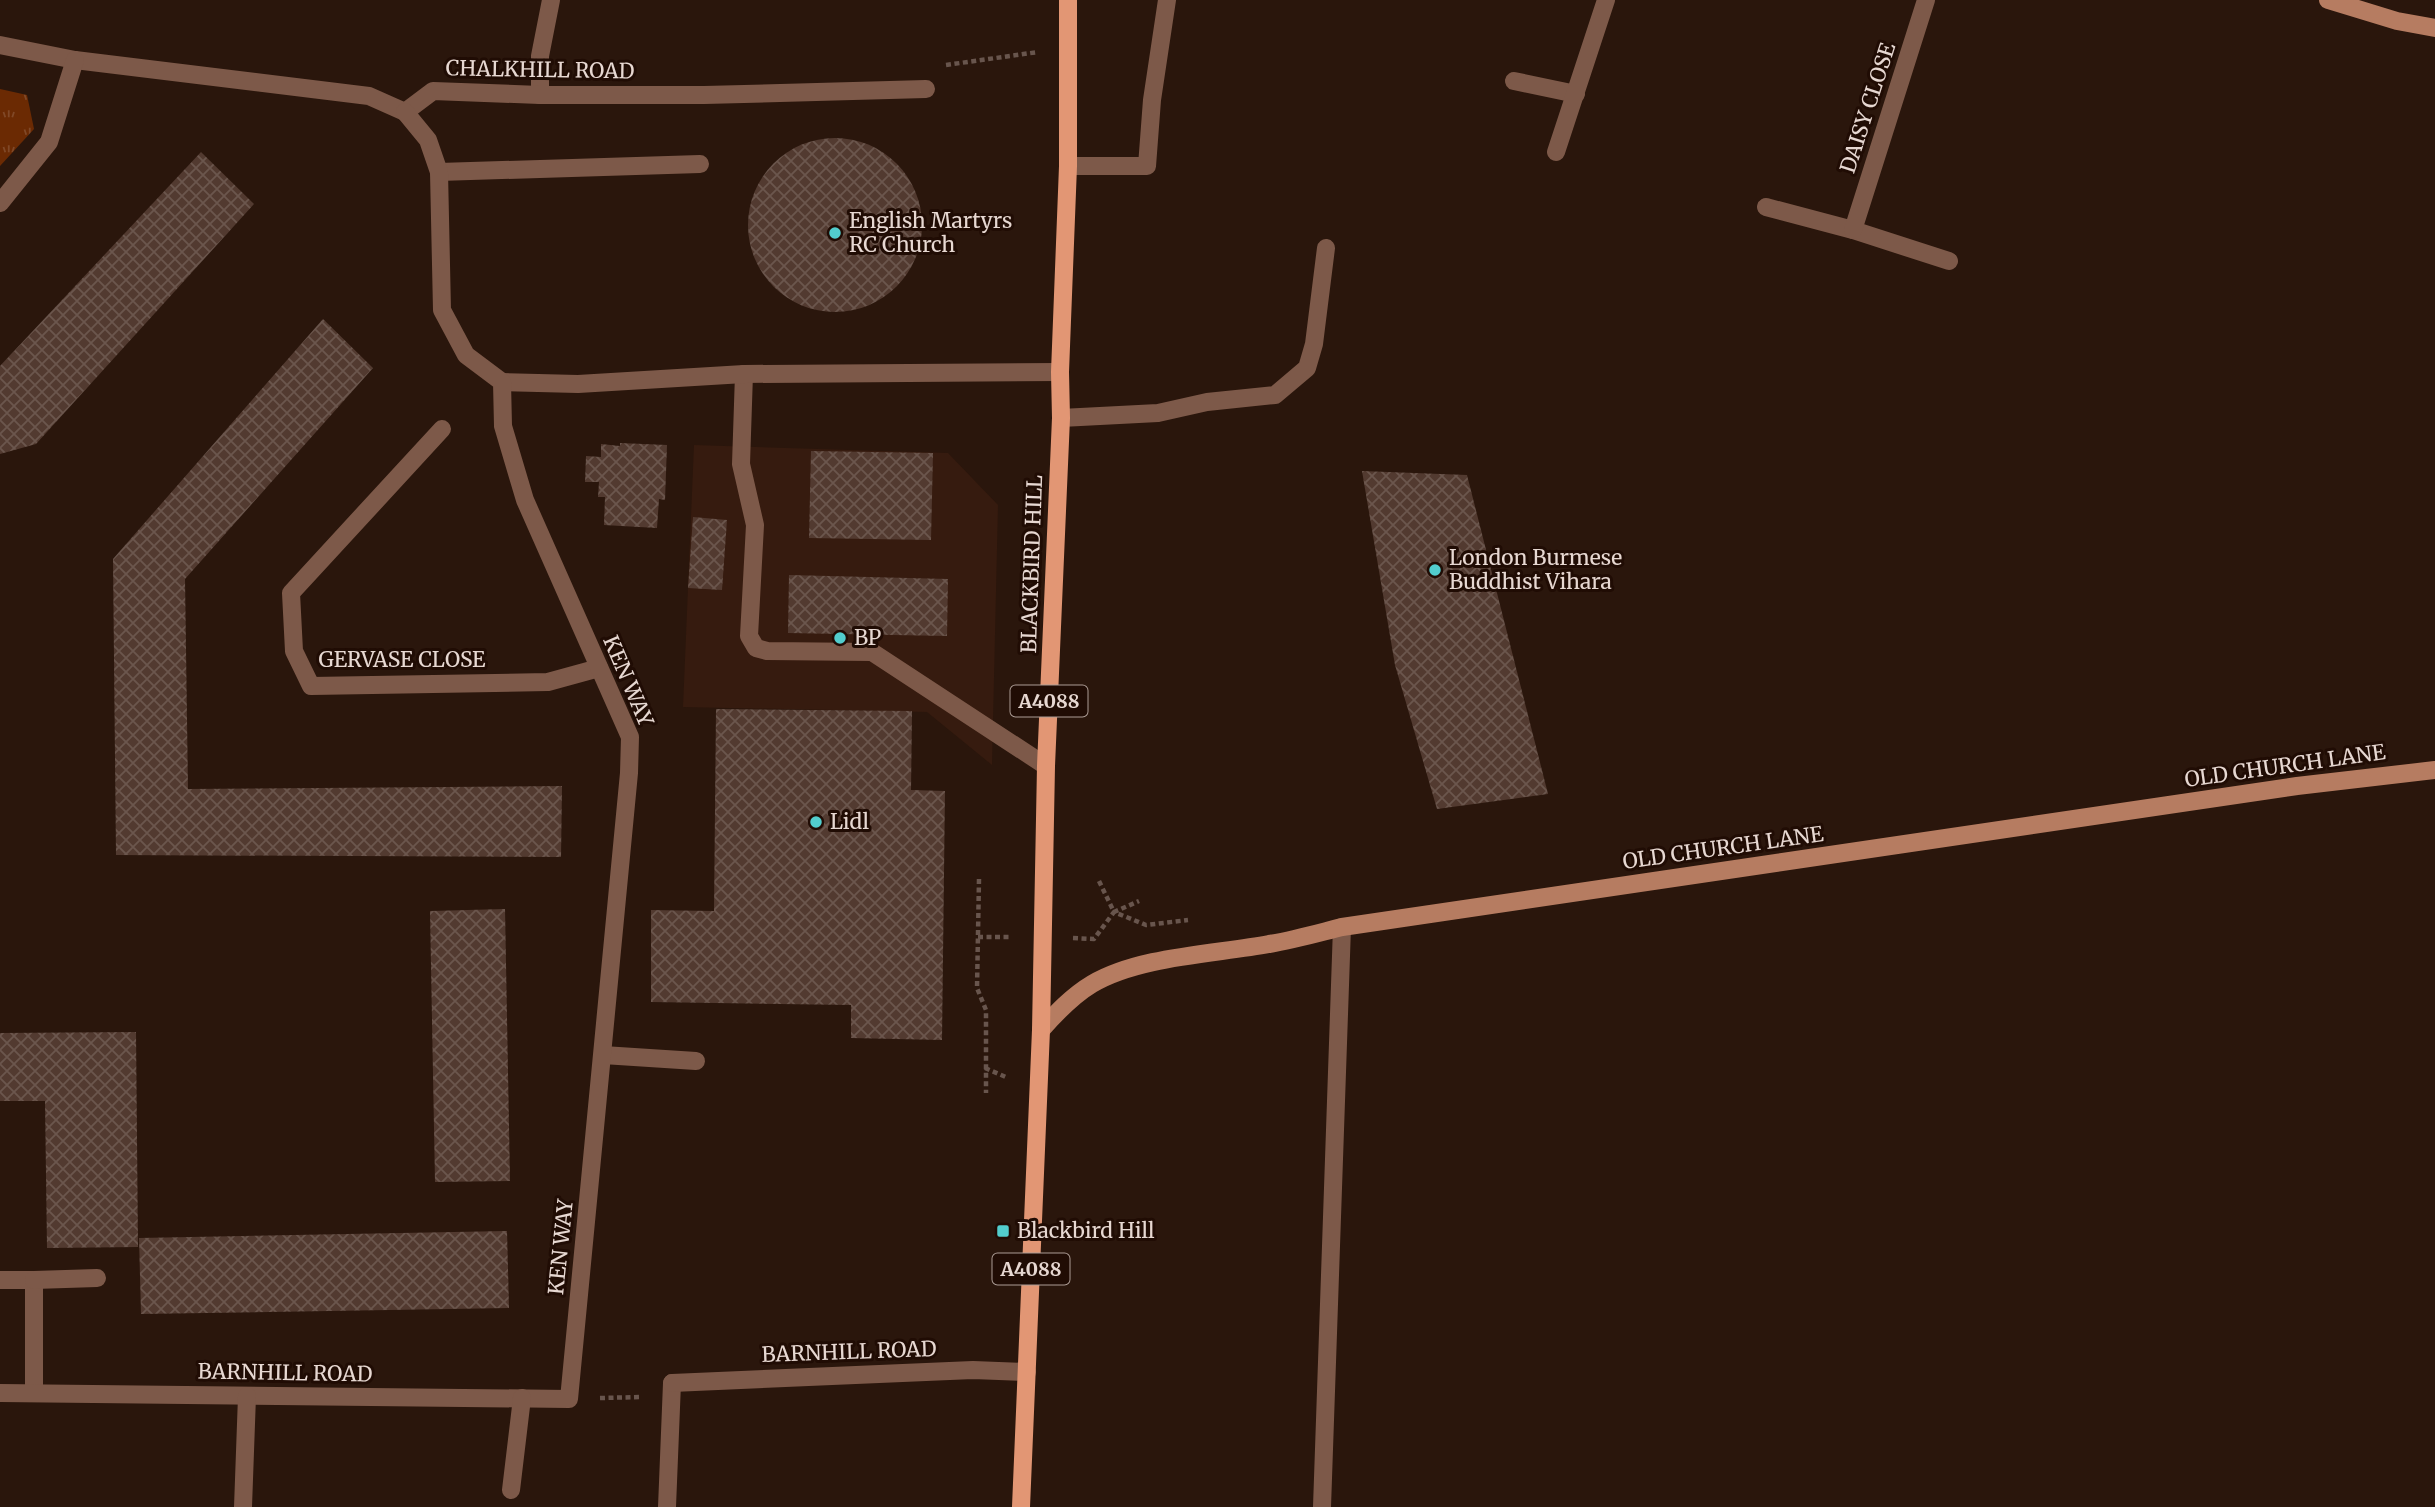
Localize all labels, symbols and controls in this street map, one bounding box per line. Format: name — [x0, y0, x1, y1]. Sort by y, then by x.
street label: DAISY CLOSE — [1834, 39, 1901, 176]
street label: CHALKHILL ROAD — [445, 54, 635, 85]
place label: English Martyrs RC Church — [849, 207, 1012, 258]
marker: English Martyrs RC Church — [827, 225, 843, 241]
street label: BLACKBIRD HILL — [1015, 474, 1048, 654]
place label: London Burmese Buddhist Vihara — [1449, 544, 1622, 595]
marker: London Burmese Buddhist Vihara — [1427, 562, 1443, 578]
place label: BP — [854, 624, 881, 651]
marker: BP — [832, 630, 848, 646]
street label: KEN WAY — [597, 631, 660, 731]
street label: GERVASE CLOSE — [319, 646, 486, 673]
road number: A4088 — [1010, 686, 1088, 716]
street label: OLD CHURCH LANE — [2183, 738, 2388, 793]
place label: Lidl — [830, 808, 869, 835]
marker: Lidl — [808, 814, 824, 830]
street label: OLD CHURCH LANE — [1621, 820, 1826, 875]
street label: KEN WAY — [542, 1197, 579, 1296]
place label: Blackbird Hill — [1017, 1217, 1155, 1244]
marker: Blackbird Hill — [995, 1223, 1011, 1239]
road number: A4088 — [992, 1254, 1070, 1284]
street label: BARNHILL ROAD — [761, 1335, 937, 1368]
street label: BARNHILL ROAD — [197, 1357, 373, 1388]

